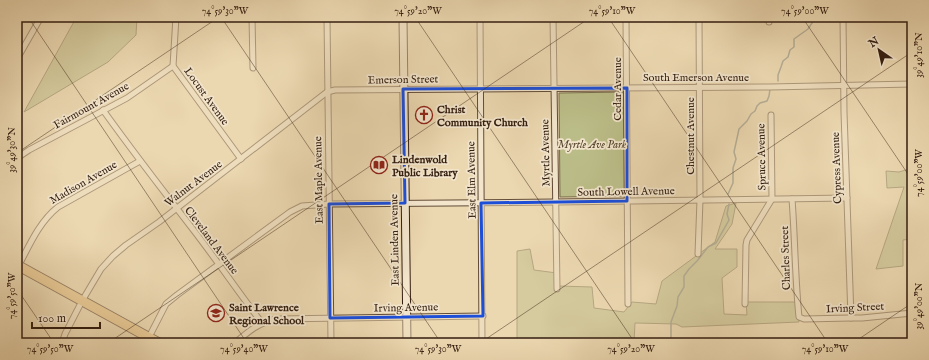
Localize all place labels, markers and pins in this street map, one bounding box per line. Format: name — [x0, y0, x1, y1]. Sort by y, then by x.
place label: Christ Community Church — [437, 103, 528, 130]
church icon: Christ Community Church — [414, 105, 434, 125]
place label: Lindenwold Public Library — [391, 153, 458, 180]
library icon: Lindenwold Public Library — [369, 155, 389, 175]
place label: Saint Lawrence Regional School — [229, 301, 305, 328]
school or university icon: Saint Lawrence Regional School — [206, 303, 226, 323]

